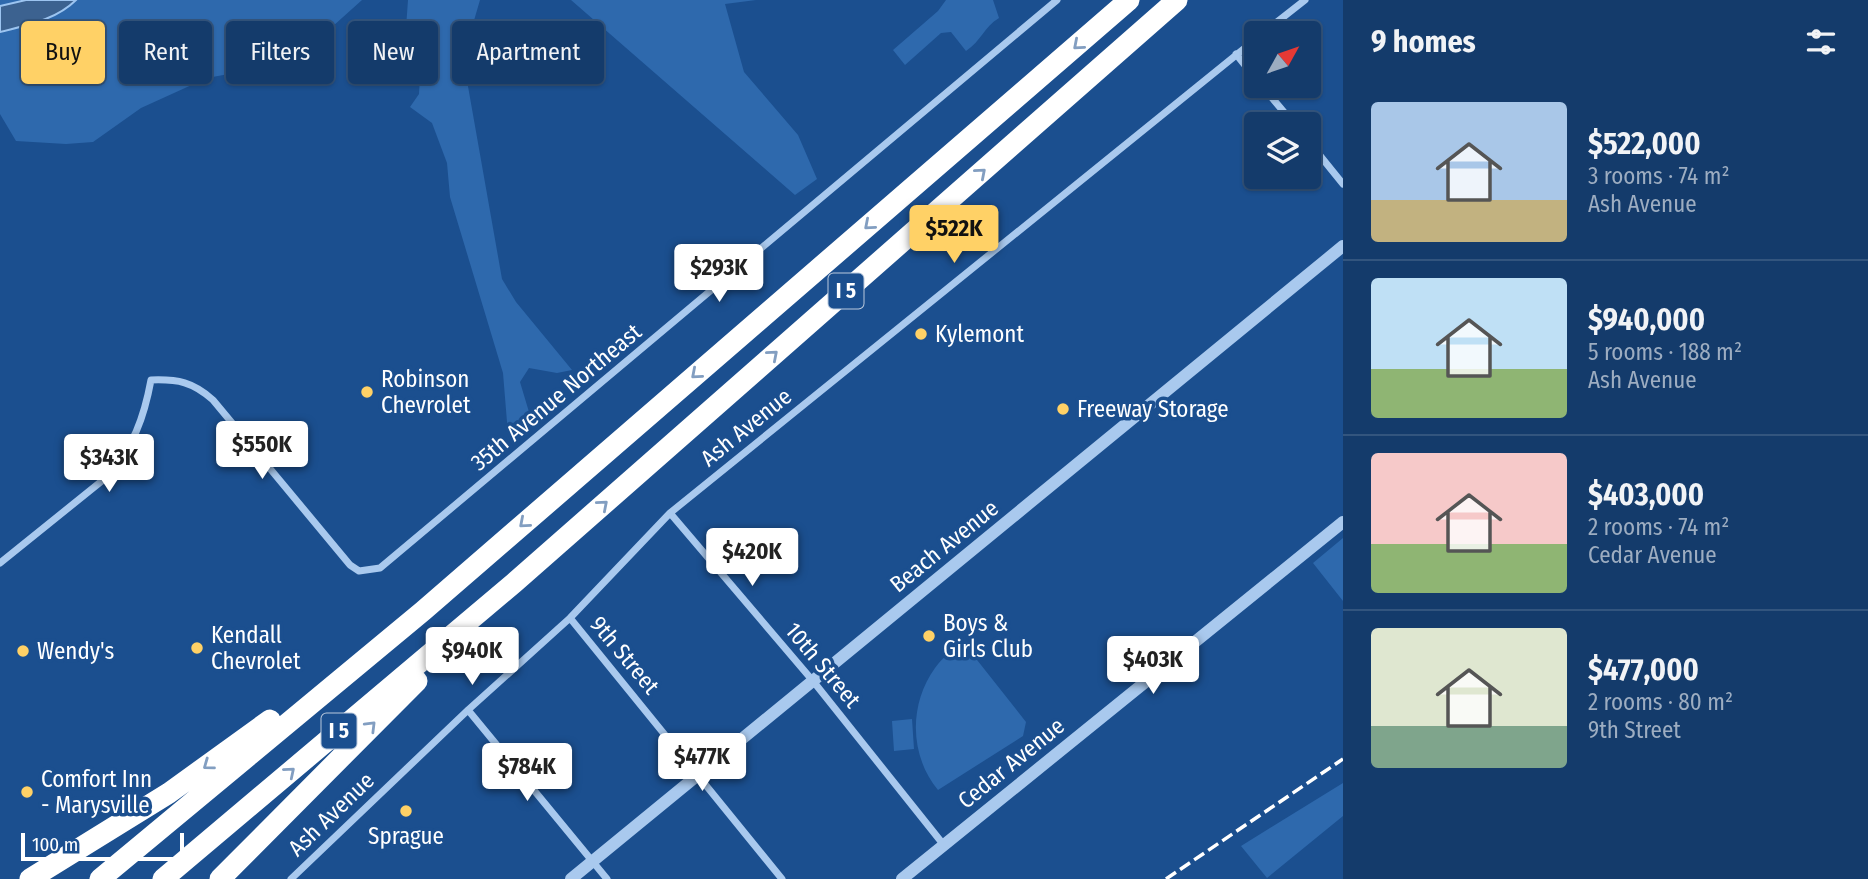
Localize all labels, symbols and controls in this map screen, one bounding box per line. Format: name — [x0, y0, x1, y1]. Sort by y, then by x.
chip: Buy — [21, 21, 105, 84]
chip: Rent — [119, 21, 212, 84]
chip: Filters — [226, 21, 334, 84]
chip: New — [348, 21, 438, 84]
chip: Apartment — [452, 21, 604, 84]
north arrow — [1244, 21, 1321, 98]
map controls — [1244, 21, 1321, 189]
icon: filters — [1802, 23, 1840, 61]
text: 9 homes — [1371, 24, 1476, 60]
one-way arrow — [1073, 37, 1086, 49]
button: layers — [1244, 112, 1321, 189]
text: $522,000 — [1588, 126, 1701, 162]
icon: home — [1427, 130, 1511, 214]
text: 3 rooms · 74 m² — [1588, 162, 1730, 190]
one-way arrow — [973, 168, 986, 181]
text: Ash Avenue — [1588, 190, 1697, 218]
pin: $522K — [905, 205, 1003, 265]
text: $522K — [925, 214, 983, 242]
one-way arrow — [864, 217, 877, 229]
pin: $293K — [670, 244, 768, 304]
text: $293K — [690, 253, 748, 281]
road number: I 5 — [828, 274, 864, 308]
text: $940,000 — [1588, 302, 1705, 338]
icon: home — [1427, 306, 1511, 390]
street label: 35th Avenue Northeast — [465, 317, 647, 476]
place label: Kylemont — [935, 320, 1024, 348]
marker: Kylemont — [913, 326, 929, 342]
text: 5 rooms · 188 m² — [1588, 338, 1742, 366]
one-way arrow — [765, 351, 778, 363]
place label: Robinson Chevrolet — [381, 365, 471, 419]
one-way arrow — [692, 366, 705, 378]
text: Ash Avenue — [1588, 366, 1697, 394]
street label: Ash Avenue — [695, 382, 797, 472]
marker: Robinson Chevrolet — [359, 384, 375, 400]
place label: Freeway Storage — [1077, 395, 1229, 423]
marker: Freeway Storage — [1055, 401, 1071, 417]
pin: $550K — [213, 421, 311, 481]
text: $550K — [232, 430, 292, 458]
pin: $343K — [60, 434, 158, 494]
text: $343K — [80, 443, 138, 471]
text: $403,000 — [1588, 477, 1704, 513]
icon: home — [1427, 481, 1511, 565]
street label: Beach Avenue — [884, 494, 1004, 598]
one-way arrow — [594, 501, 607, 513]
text: 2 rooms · 74 m² — [1588, 513, 1729, 541]
one-way arrow — [519, 515, 532, 527]
pin: $420K — [703, 528, 801, 588]
text: $420K — [722, 537, 782, 565]
text: Cedar Avenue — [1588, 541, 1717, 569]
place label: Boys & Girls Club — [943, 609, 1033, 663]
street label: 9th Street — [584, 610, 666, 700]
street label: 10th Street — [779, 617, 867, 714]
place label: Kendall Chevrolet — [211, 621, 301, 675]
pin: $940K — [423, 628, 521, 687]
marker: Boys & Girls Club — [921, 628, 937, 644]
text: $940K — [442, 636, 502, 664]
pin: $403K — [1104, 636, 1202, 696]
place label: Wendy's — [37, 637, 114, 665]
marker: Kendall Chevrolet — [189, 640, 205, 656]
marker: Wendy's — [15, 643, 31, 659]
text: $403K — [1123, 645, 1183, 673]
text: $477,000 — [1588, 652, 1699, 688]
icon: home — [1427, 656, 1511, 740]
text: 2 rooms · 80 m² — [1588, 688, 1733, 716]
street label: Cedar Avenue — [952, 712, 1070, 814]
road number: I 5 — [322, 714, 356, 748]
text: 9th Street — [1588, 716, 1681, 744]
one-way arrow — [363, 722, 376, 735]
pin: $477K — [653, 734, 751, 793]
text: $477K — [674, 742, 730, 770]
pin: $784K — [478, 744, 576, 803]
text: $784K — [498, 752, 556, 780]
one-way arrow — [203, 757, 216, 769]
place label: Comfort Inn - Marysville — [41, 765, 152, 819]
street label: Ash Avenue — [282, 766, 380, 862]
one-way arrow — [281, 768, 294, 780]
marker: Comfort Inn - Marysville — [19, 784, 35, 800]
marker: Sprague — [398, 803, 414, 819]
place label: Sprague — [368, 822, 444, 850]
scale bar — [21, 830, 184, 862]
text: 100 m — [32, 833, 78, 856]

